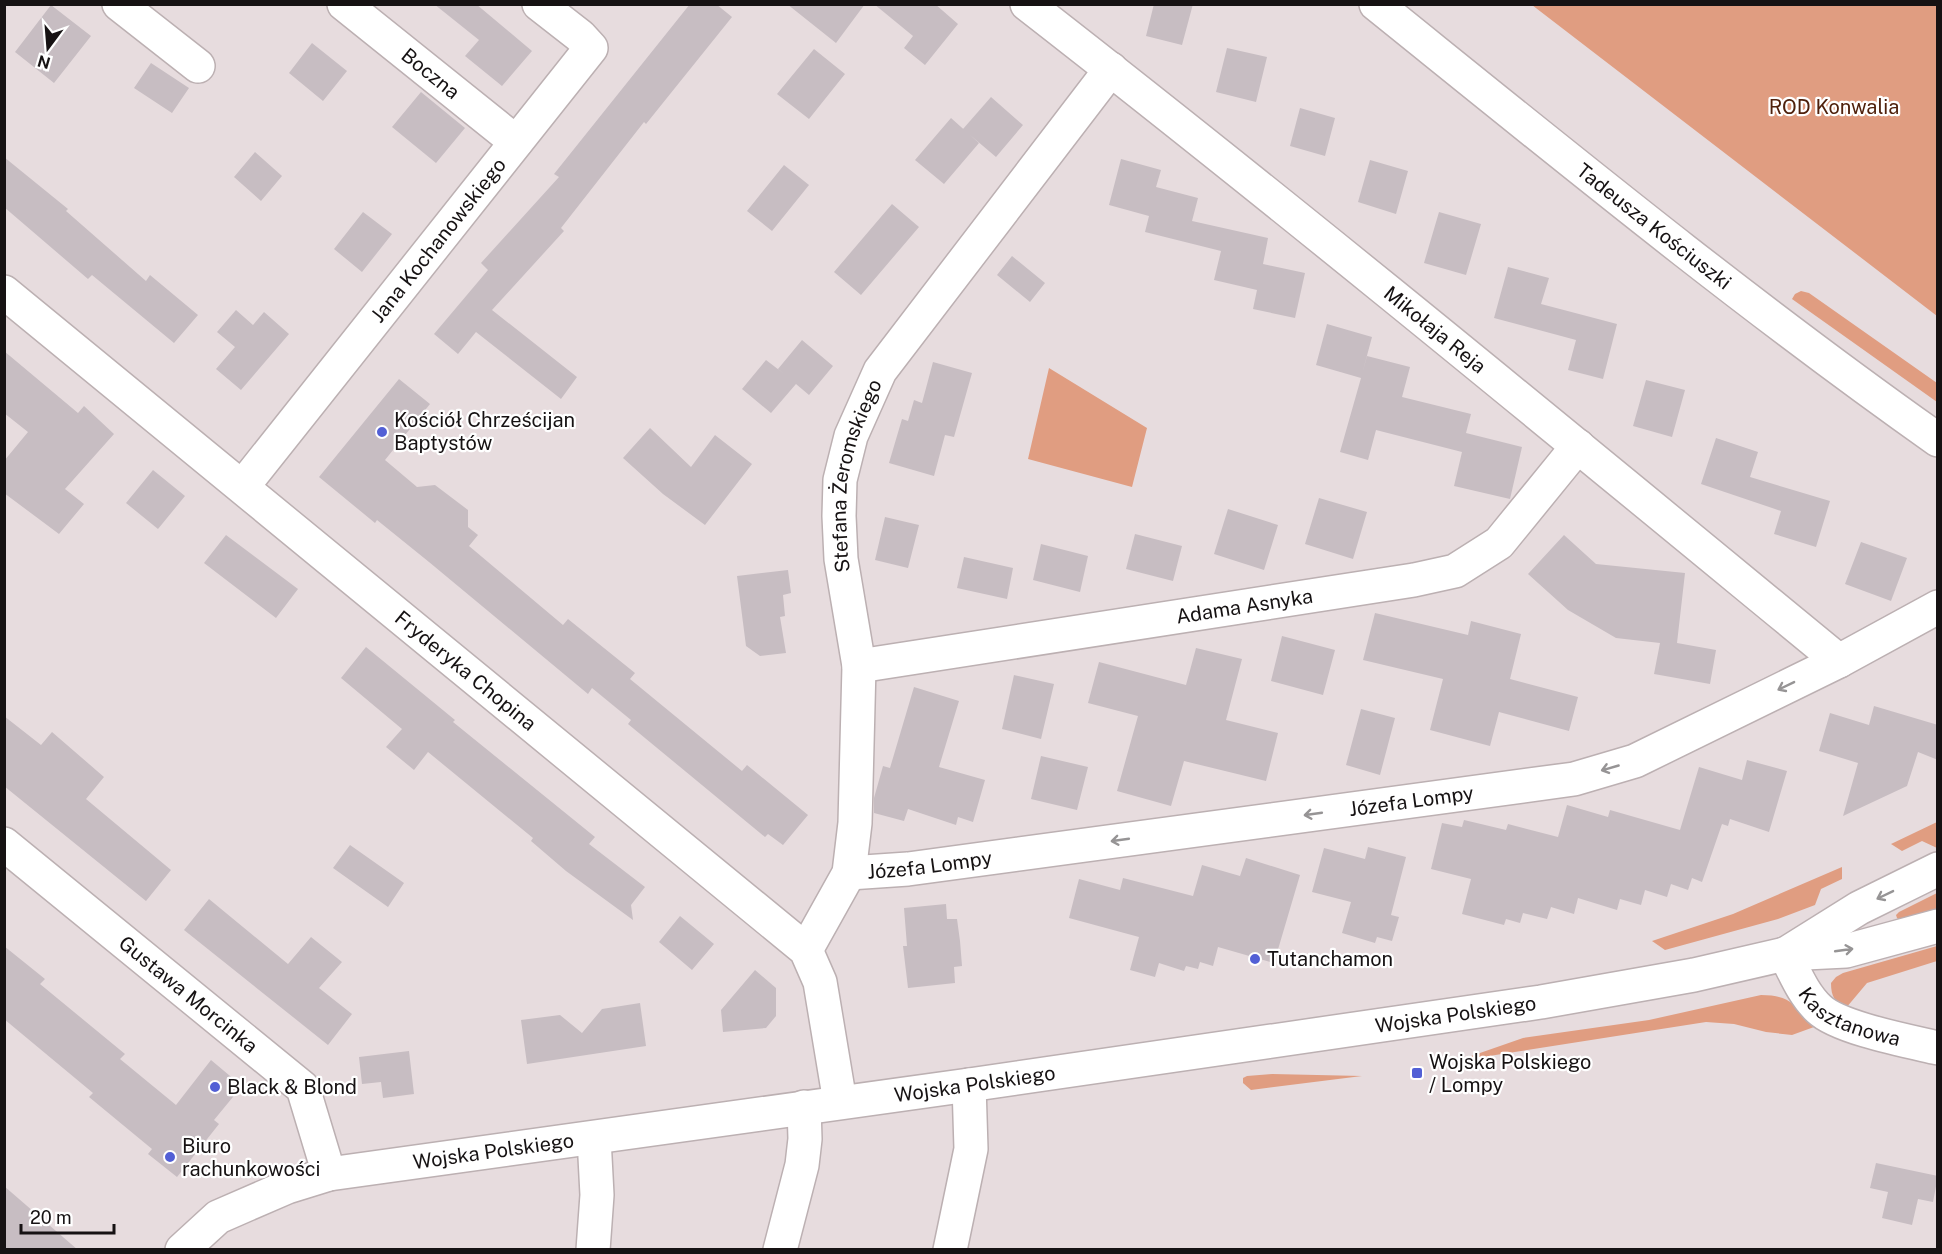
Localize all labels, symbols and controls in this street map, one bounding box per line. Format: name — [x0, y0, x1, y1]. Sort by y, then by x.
north arrow — [18, 18, 78, 78]
street label: Boczna — [397, 43, 464, 104]
text: N — [35, 51, 53, 73]
park label: ROD Konwalia — [1769, 95, 1899, 119]
street label: Jana Kochanowskiego — [366, 153, 511, 327]
street label: Tadeusza Kościuszki — [1572, 158, 1736, 295]
street label: Mikołaja Reja — [1379, 281, 1491, 378]
street label: Stefana Żeromskiego — [827, 375, 887, 574]
place label: Kościół Chrześcijan Baptystów — [394, 408, 575, 455]
marker: Kościół Chrześcijan Baptystów — [375, 425, 389, 439]
street label: Adama Asnyka — [1174, 584, 1314, 629]
street label: Fryderyka Chopina — [390, 606, 541, 736]
one-way arrow — [1777, 681, 1795, 693]
one-way arrow — [1600, 763, 1619, 774]
street label: Józefa Lompy — [1347, 781, 1475, 821]
one-way arrow — [1304, 809, 1324, 820]
one-way arrow — [1111, 835, 1131, 846]
street label: Józefa Lompy — [866, 846, 994, 884]
one-way arrow — [1876, 889, 1894, 901]
street label: Gustawa Morcinka — [114, 931, 263, 1058]
one-way arrow — [1833, 944, 1853, 955]
place label: Tutanchamon — [1267, 947, 1393, 971]
marker: Tutanchamon — [1248, 952, 1262, 966]
street label: Kasztanowa — [1793, 983, 1903, 1051]
street label: Wojska Polskiego — [1374, 991, 1538, 1038]
place label: Wojska Polskiego / Lompy — [1429, 1050, 1591, 1097]
street label: Wojska Polskiego — [893, 1061, 1057, 1107]
marker: Wojska Polskiego / Lompy — [1410, 1066, 1424, 1080]
place label: Black & Blond — [227, 1075, 357, 1099]
marker: Black & Blond — [208, 1080, 222, 1094]
street label: Wojska Polskiego — [411, 1128, 575, 1174]
place label: Biuro rachunkowości — [182, 1134, 320, 1181]
marker: Biuro rachunkowości — [163, 1150, 177, 1164]
scale bar — [21, 1197, 114, 1235]
text: 20 m — [30, 1207, 72, 1228]

